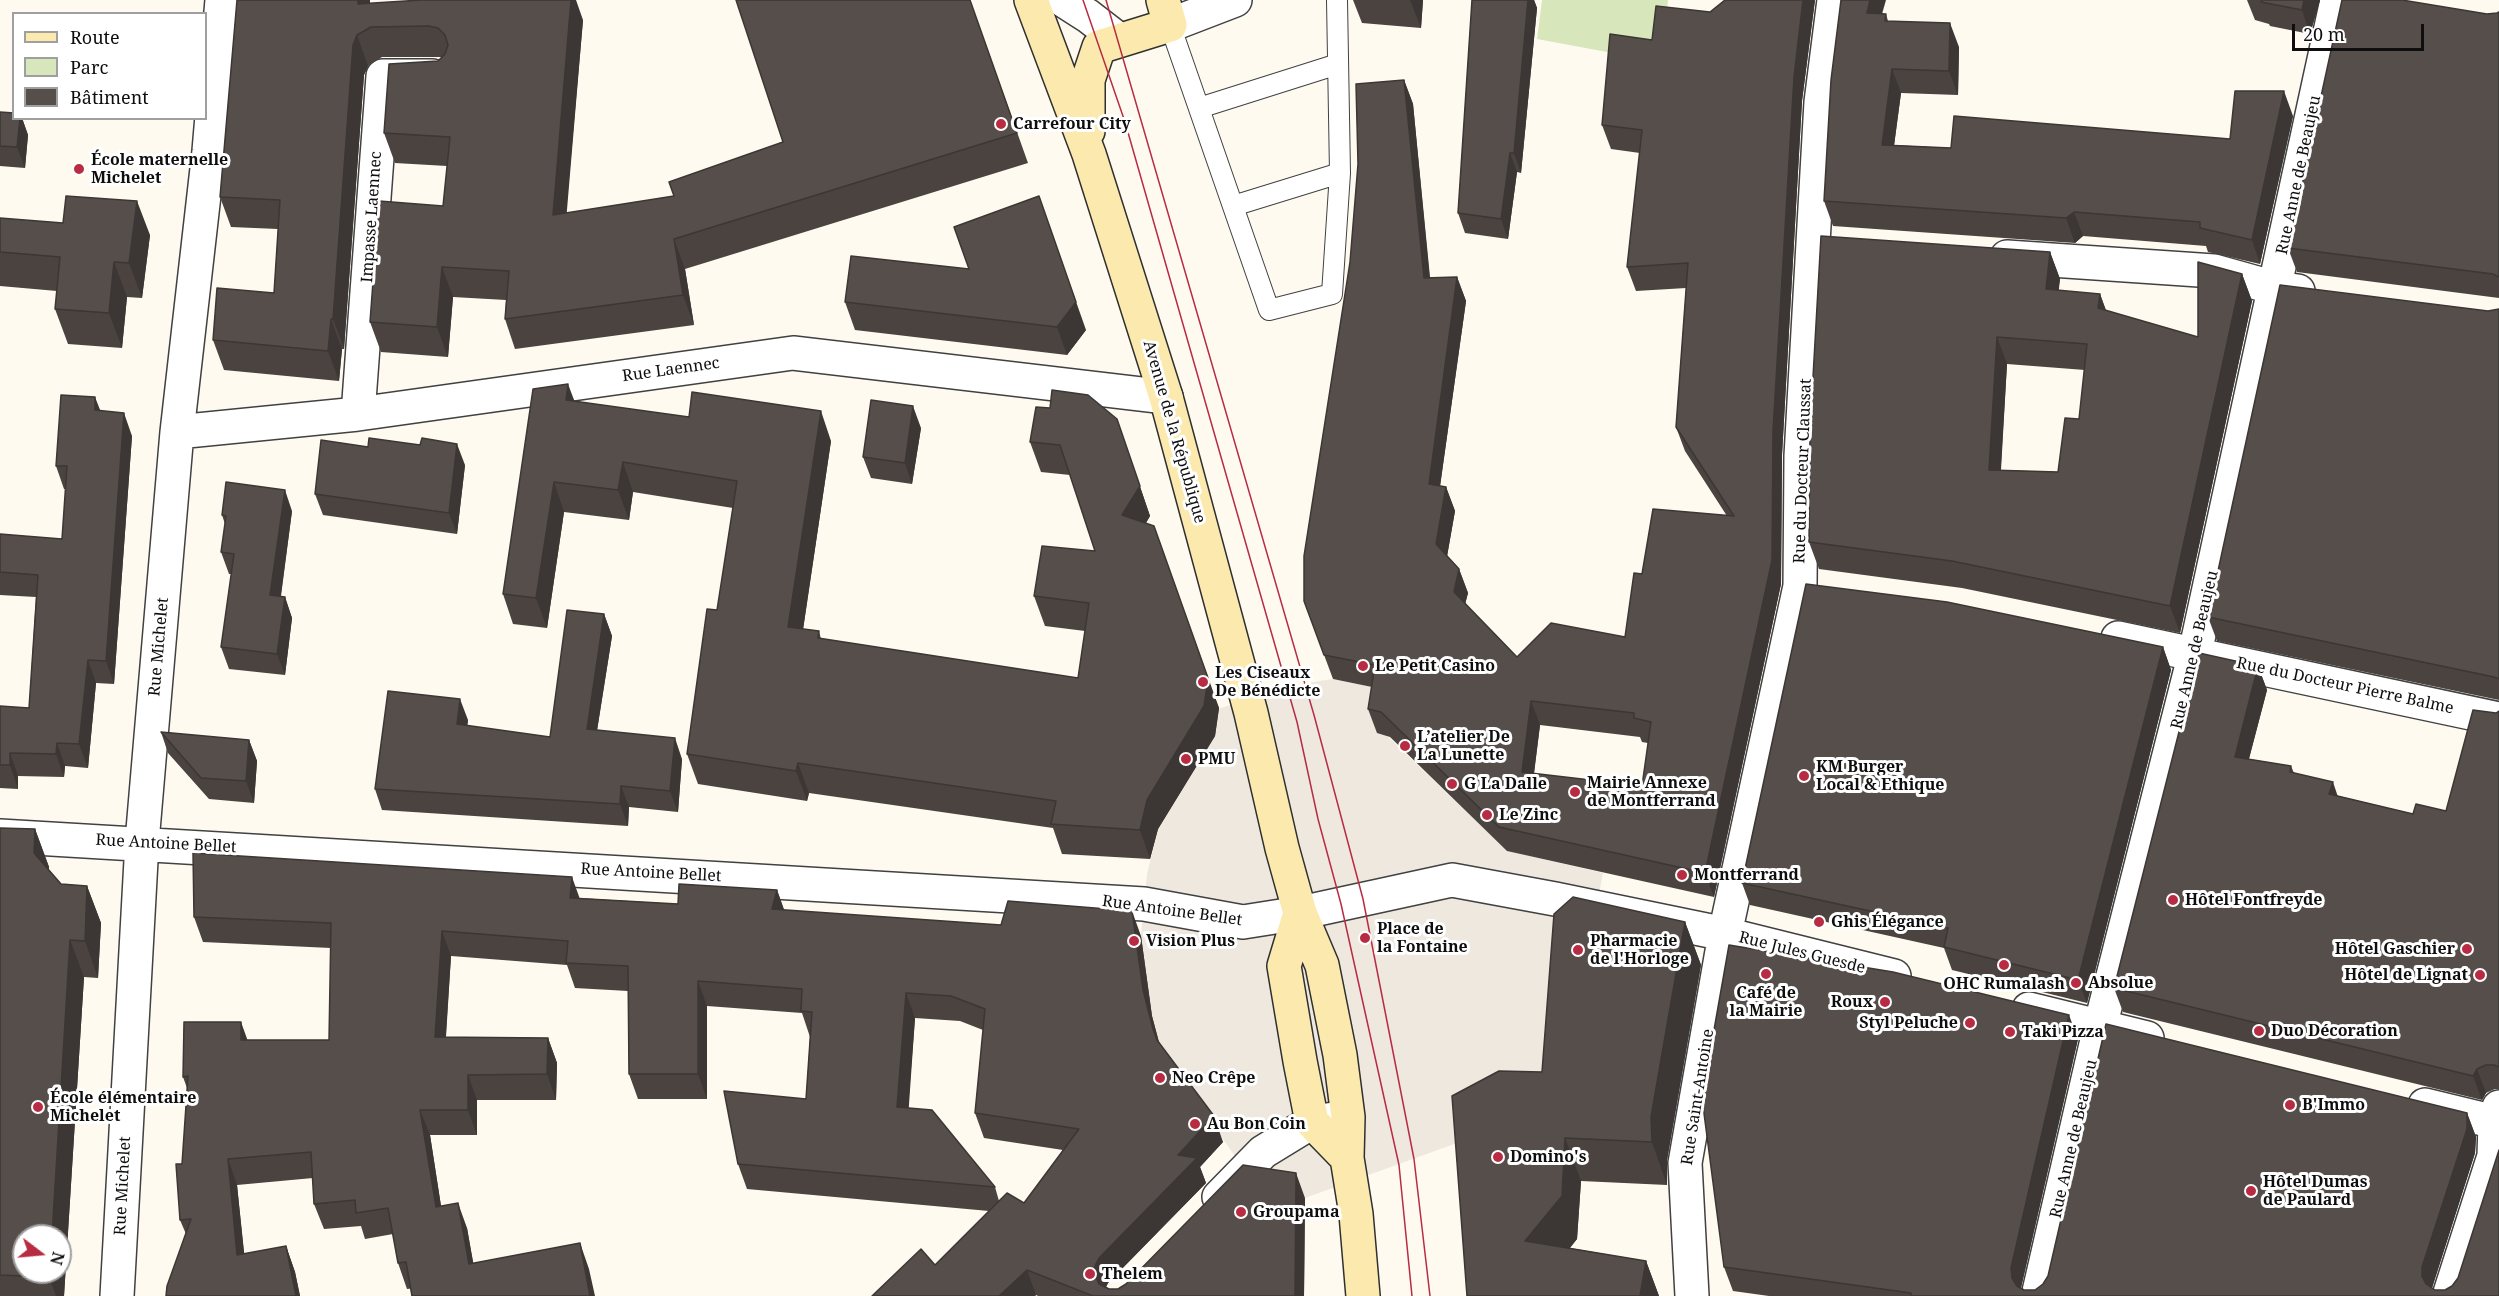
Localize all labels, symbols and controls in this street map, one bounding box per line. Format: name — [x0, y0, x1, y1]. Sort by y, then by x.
legend — [12, 12, 207, 120]
scale bar — [2295, 12, 2427, 50]
text: 20 m — [2303, 22, 2345, 46]
text: Route — [70, 25, 120, 49]
text: Parc — [70, 55, 108, 79]
text: Bâtiment — [70, 85, 149, 109]
street label: Rue Anne de Beaujeu — [2273, 94, 2325, 256]
place label: Carrefour City — [1013, 114, 1131, 134]
marker: Carrefour City — [994, 117, 1008, 131]
place label: École maternelle Michelet — [91, 150, 228, 188]
street label: Impasse Laennec — [358, 151, 386, 283]
marker: École maternelle Michelet — [72, 162, 86, 176]
street label: Avenue de la République — [1139, 338, 1209, 526]
street label: Rue Laennec — [621, 354, 721, 386]
street label: Rue du Docteur Claussat — [1790, 378, 1816, 564]
street label: Rue Anne de Beaujeu — [2167, 569, 2223, 731]
street label: Rue Michelet — [145, 597, 173, 697]
street label: Rue du Docteur Pierre Balme — [2235, 654, 2455, 718]
place label: Le Petit Casino — [1375, 656, 1495, 676]
marker: Le Petit Casino — [1356, 659, 1370, 673]
place label: Les Ciseaux De Bénédicte — [1215, 663, 1320, 701]
marker: Les Ciseaux De Bénédicte — [1196, 675, 1210, 689]
place label: L’atelier De La Lunette — [1417, 727, 1510, 765]
marker: L’atelier De La Lunette — [1398, 739, 1412, 753]
place label: PMU — [1198, 749, 1235, 769]
marker: PMU — [1179, 752, 1193, 766]
place label: KM Burger Local & Ethique — [1816, 757, 1945, 795]
marker: KM Burger Local & Ethique — [1797, 769, 1811, 783]
place label: Mairie Annexe de Montferrand — [1587, 773, 1716, 811]
place label: G La Dalle — [1464, 774, 1547, 794]
marker: G La Dalle — [1445, 777, 1459, 791]
marker: Mairie Annexe de Montferrand — [1568, 785, 1582, 799]
place label: Le Zinc — [1499, 805, 1558, 825]
marker: Le Zinc — [1480, 808, 1494, 822]
street label: Rue Antoine Bellet — [95, 831, 237, 857]
street label: Rue Antoine Bellet — [580, 860, 722, 886]
place label: Montferrand — [1694, 865, 1799, 885]
marker: Montferrand — [1675, 868, 1689, 882]
place label: Hôtel Fontfreyde — [2185, 890, 2322, 910]
street label: Rue Antoine Bellet — [1101, 892, 1243, 930]
marker: Hôtel Fontfreyde — [2166, 893, 2180, 907]
place label: Ghis Élégance — [1831, 912, 1944, 932]
marker: Ghis Élégance — [1812, 915, 1826, 929]
place label: Place de la Fontaine — [1377, 919, 1468, 957]
street label: Rue Jules Guesde — [1737, 928, 1867, 978]
place label: Vision Plus — [1146, 931, 1235, 951]
marker: Place de la Fontaine — [1358, 931, 1372, 945]
place label: Pharmacie de l'Horloge — [1590, 931, 1689, 969]
marker: Vision Plus — [1127, 934, 1141, 948]
place label: Hôtel Gaschier — [2335, 939, 2455, 959]
marker: Hôtel Gaschier — [2460, 942, 2474, 956]
marker: Pharmacie de l'Horloge — [1571, 943, 1585, 957]
marker: OHC Rumalash — [1997, 958, 2011, 972]
place label: Hôtel de Lignat — [2344, 965, 2468, 985]
marker: Café de la Mairie — [1759, 967, 1773, 981]
marker: Hôtel de Lignat — [2473, 968, 2487, 982]
place label: Absolue — [2088, 973, 2153, 993]
place label: OHC Rumalash — [1943, 974, 2065, 994]
marker: Absolue — [2069, 976, 2083, 990]
place label: Café de la Mairie — [1729, 983, 1803, 1021]
place label: Roux — [1831, 992, 1873, 1012]
marker: Roux — [1878, 995, 1892, 1009]
place label: Styl Peluche — [1859, 1013, 1958, 1033]
marker: Styl Peluche — [1963, 1016, 1977, 1030]
place label: Duo Décoration — [2271, 1021, 2398, 1041]
place label: Taki Pizza — [2022, 1022, 2104, 1042]
marker: Duo Décoration — [2252, 1024, 2266, 1038]
marker: Taki Pizza — [2003, 1025, 2017, 1039]
street label: Rue Saint-Antoine — [1678, 1028, 1718, 1166]
street label: Rue Anne de Beaujeu — [2046, 1058, 2102, 1220]
place label: Neo Crêpe — [1172, 1068, 1255, 1088]
marker: Neo Crêpe — [1153, 1071, 1167, 1085]
place label: École élémentaire Michelet — [50, 1088, 196, 1126]
place label: B'Immo — [2302, 1095, 2365, 1115]
marker: B'Immo — [2283, 1098, 2297, 1112]
marker: École élémentaire Michelet — [31, 1100, 45, 1114]
place label: Au Bon Coin — [1207, 1114, 1306, 1134]
marker: Au Bon Coin — [1188, 1117, 1202, 1131]
street label: Rue Michelet — [111, 1136, 135, 1236]
place label: Domino's — [1510, 1147, 1586, 1167]
marker: Domino's — [1491, 1150, 1505, 1164]
place label: Hôtel Dumas de Paulard — [2263, 1172, 2367, 1210]
marker: Hôtel Dumas de Paulard — [2244, 1184, 2258, 1198]
place label: Groupama — [1253, 1202, 1339, 1222]
marker: Groupama — [1234, 1205, 1248, 1219]
north arrow — [12, 1224, 72, 1284]
text: N — [45, 1249, 70, 1267]
place label: Thelem — [1102, 1264, 1163, 1284]
marker: Thelem — [1083, 1267, 1097, 1281]

